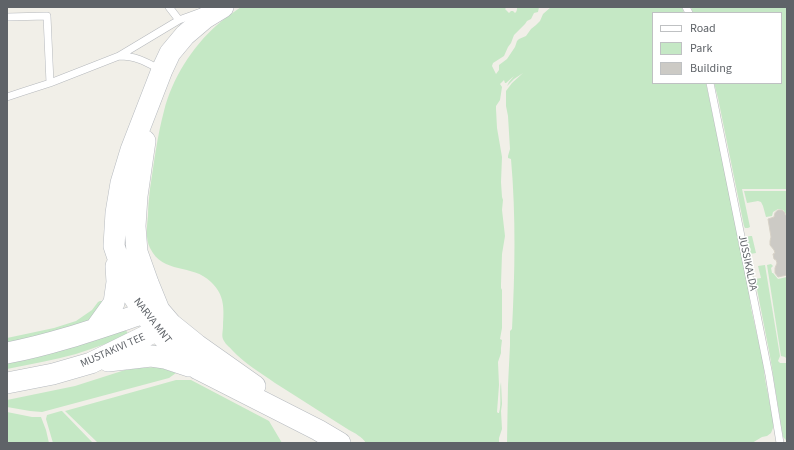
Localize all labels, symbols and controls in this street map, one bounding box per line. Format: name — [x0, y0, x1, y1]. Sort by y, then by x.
legend — [652, 12, 782, 84]
text: Road — [690, 20, 716, 37]
text: Park — [690, 40, 712, 57]
text: Building — [690, 60, 732, 77]
street label: JUSSIKALDA — [735, 234, 759, 292]
street label: NARVA MNT — [130, 296, 174, 346]
street label: MUSTAKIVI TEE — [79, 331, 147, 371]

